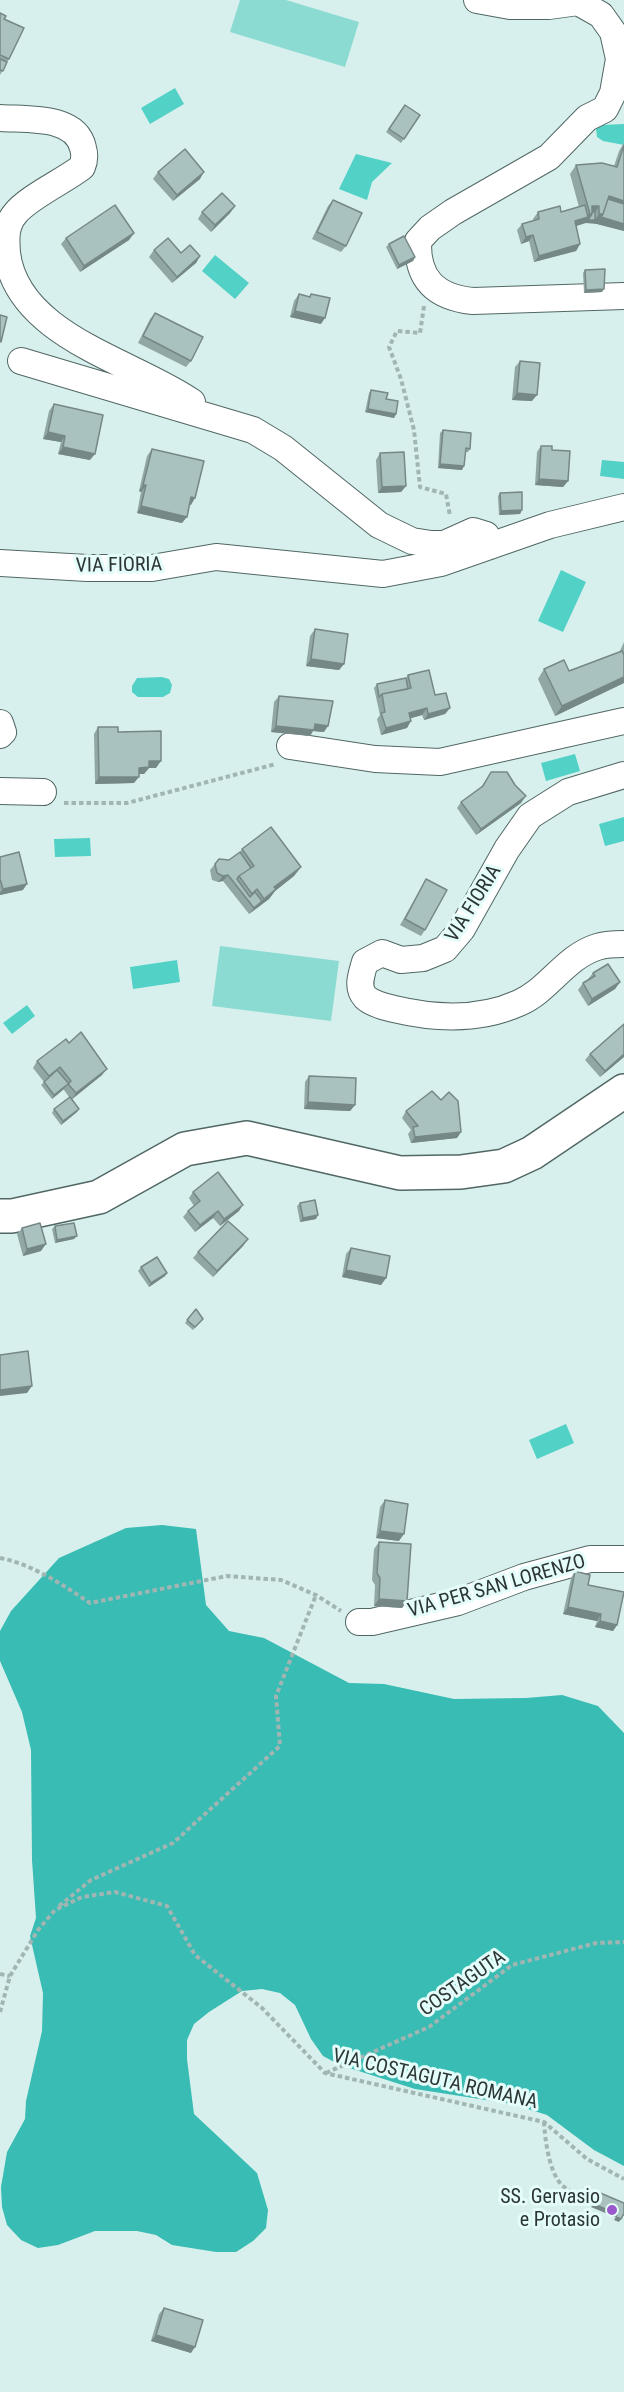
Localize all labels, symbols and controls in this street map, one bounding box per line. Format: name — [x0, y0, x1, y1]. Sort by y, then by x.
street label: VIA FIORIA — [76, 553, 162, 579]
street label: VIA FIORIA — [441, 861, 507, 947]
street label: VIA PER SAN LORENZO — [405, 1550, 589, 1624]
street label: COSTAGUTA — [416, 1946, 510, 2022]
street label: VIA COSTAGUTA ROMANA — [330, 2045, 540, 2115]
place label: SS. Gervasio e Protasio — [500, 2186, 600, 2233]
marker: SS. Gervasio e Protasio — [605, 2203, 619, 2217]

